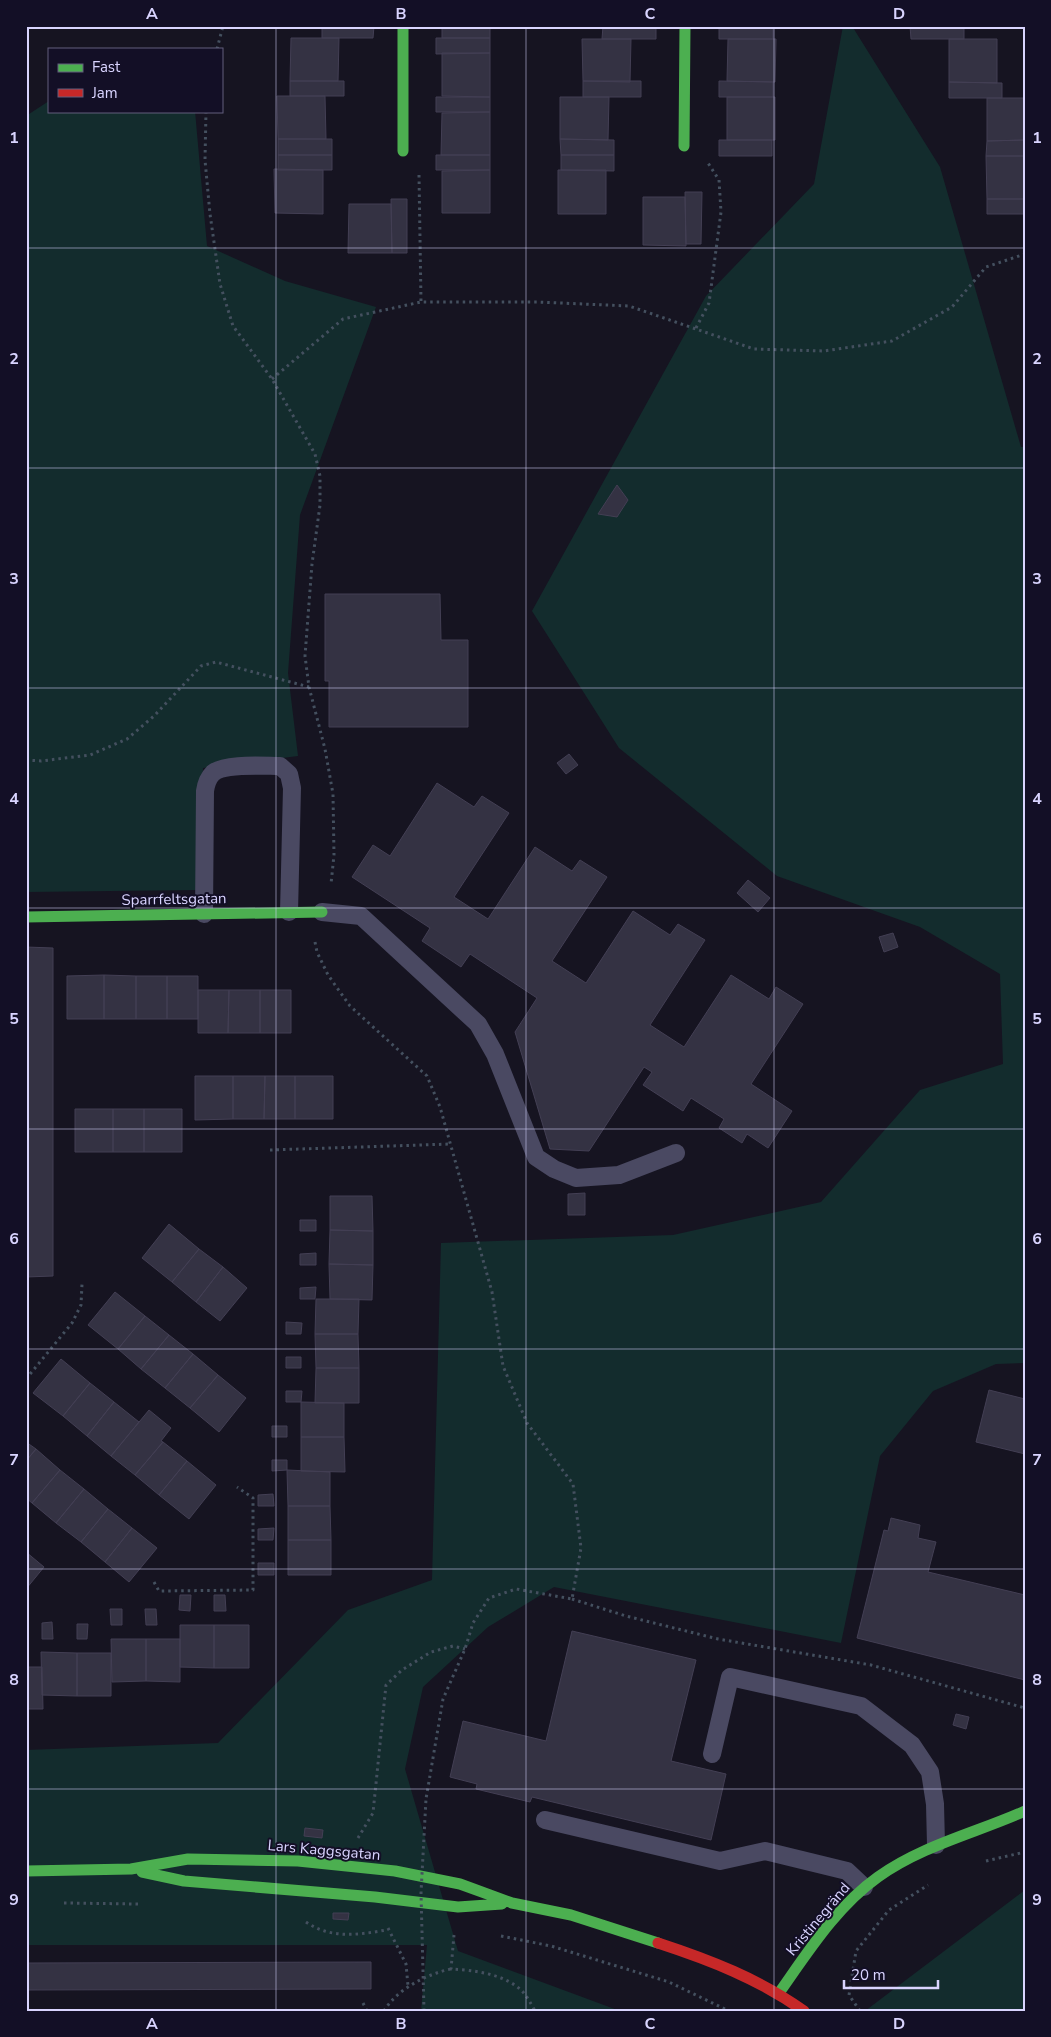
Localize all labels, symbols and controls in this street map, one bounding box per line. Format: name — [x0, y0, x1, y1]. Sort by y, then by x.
text: A — [146, 3, 158, 25]
text: B — [395, 3, 407, 25]
text: C — [645, 3, 656, 25]
text: D — [893, 3, 905, 25]
legend — [48, 48, 222, 112]
text: Fast — [92, 57, 121, 77]
text: Jam — [91, 83, 118, 103]
text: 1 — [9, 127, 19, 149]
text: 1 — [1032, 127, 1042, 149]
text: 2 — [9, 348, 19, 370]
text: 2 — [1032, 348, 1042, 370]
text: 3 — [9, 568, 19, 590]
text: 3 — [1032, 568, 1042, 590]
text: 4 — [9, 788, 19, 810]
text: 4 — [1032, 788, 1042, 810]
street label: Sparrfeltsgatan — [121, 888, 227, 910]
text: 5 — [9, 1008, 19, 1030]
text: 5 — [1032, 1008, 1042, 1030]
text: 6 — [9, 1228, 19, 1250]
text: 6 — [1032, 1228, 1042, 1250]
text: 7 — [9, 1449, 19, 1471]
text: 7 — [1032, 1449, 1042, 1471]
text: 8 — [9, 1669, 19, 1691]
text: 8 — [1032, 1669, 1042, 1691]
street label: Lars Kaggsgatan — [267, 1835, 381, 1865]
street label: Kristinegränd — [781, 1878, 855, 1960]
text: 9 — [9, 1889, 19, 1911]
text: 9 — [1032, 1889, 1042, 1911]
scale bar — [844, 1957, 937, 1989]
text: 20 m — [851, 1965, 886, 1985]
text: A — [146, 2013, 158, 2035]
text: B — [395, 2013, 407, 2035]
text: C — [645, 2013, 656, 2035]
text: D — [893, 2013, 905, 2035]

